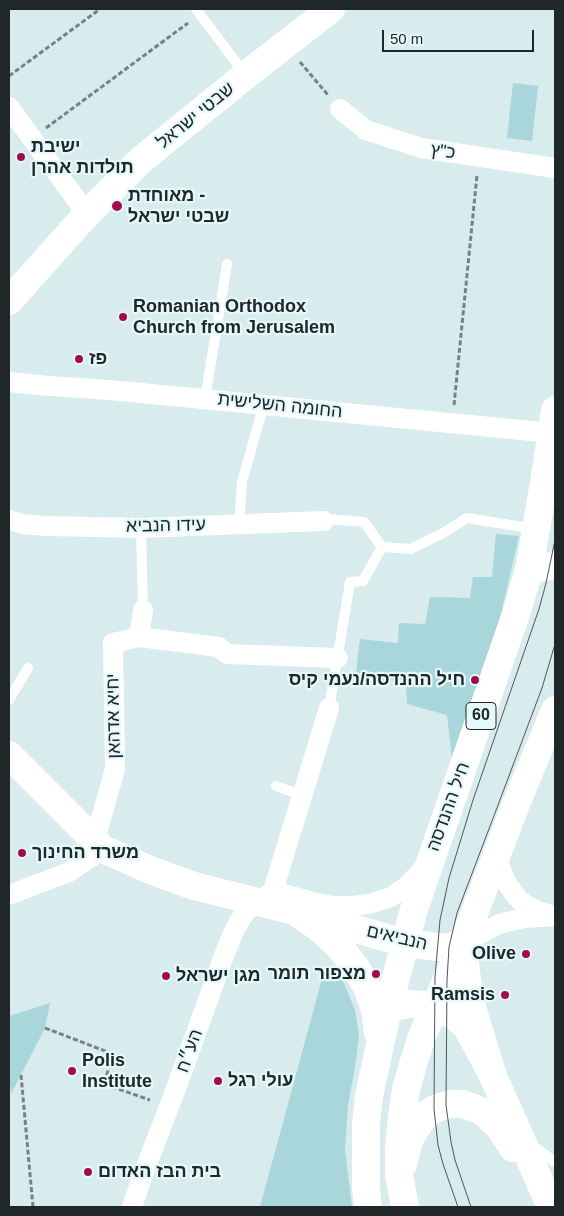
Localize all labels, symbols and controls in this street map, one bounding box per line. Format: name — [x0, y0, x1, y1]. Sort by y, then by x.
scale bar — [384, 20, 536, 52]
text: 50 m — [390, 30, 423, 47]
street label: שבטי ישראל — [153, 78, 239, 154]
place label: ישיבת תולדות אהרן — [31, 136, 134, 178]
street label: כ"ץ — [429, 140, 457, 164]
marker: ישיבת תולדות אהרן — [15, 151, 27, 163]
place label: מאוחדת - שבטי ישראל — [128, 185, 229, 228]
marker: מאוחדת - שבטי ישראל — [110, 199, 124, 213]
place label: Romanian Orthodox Church from Jerusalem — [133, 296, 335, 338]
marker: Romanian Orthodox Church from Jerusalem — [117, 311, 129, 323]
place label: פז — [89, 348, 107, 370]
marker: פז — [73, 353, 85, 365]
street label: החומה השלישית — [217, 389, 343, 423]
street label: עידו הנביא — [126, 515, 206, 537]
place label: חיל ההנדסה/נעמי קיס — [289, 669, 465, 691]
street label: יחיא אדהאן — [102, 673, 126, 759]
marker: חיל ההנדסה/נעמי קיס — [469, 674, 481, 686]
road number: 60 — [466, 702, 496, 729]
street label: חיל ההנדסה — [423, 759, 475, 855]
place label: משרד החינוך — [32, 842, 139, 864]
marker: משרד החינוך — [16, 847, 28, 859]
street label: הנביאים — [365, 921, 429, 955]
place label: Olive — [472, 943, 516, 965]
marker: Olive — [520, 948, 532, 960]
place label: מצפור תומר — [268, 963, 366, 985]
place label: מגן ישראל — [176, 965, 261, 987]
marker: מצפור תומר — [370, 968, 382, 980]
marker: מגן ישראל — [160, 970, 172, 982]
place label: Ramsis — [431, 984, 495, 1006]
marker: Ramsis — [499, 989, 511, 1001]
street label: הע״ח — [172, 1026, 208, 1076]
place label: Polis Institute — [82, 1050, 152, 1092]
marker: Polis Institute — [66, 1065, 78, 1077]
place label: עולי רגל — [228, 1070, 293, 1092]
marker: עולי רגל — [212, 1075, 224, 1087]
place label: בית הבז האדום — [98, 1161, 221, 1183]
marker: בית הבז האדום — [82, 1166, 94, 1178]

